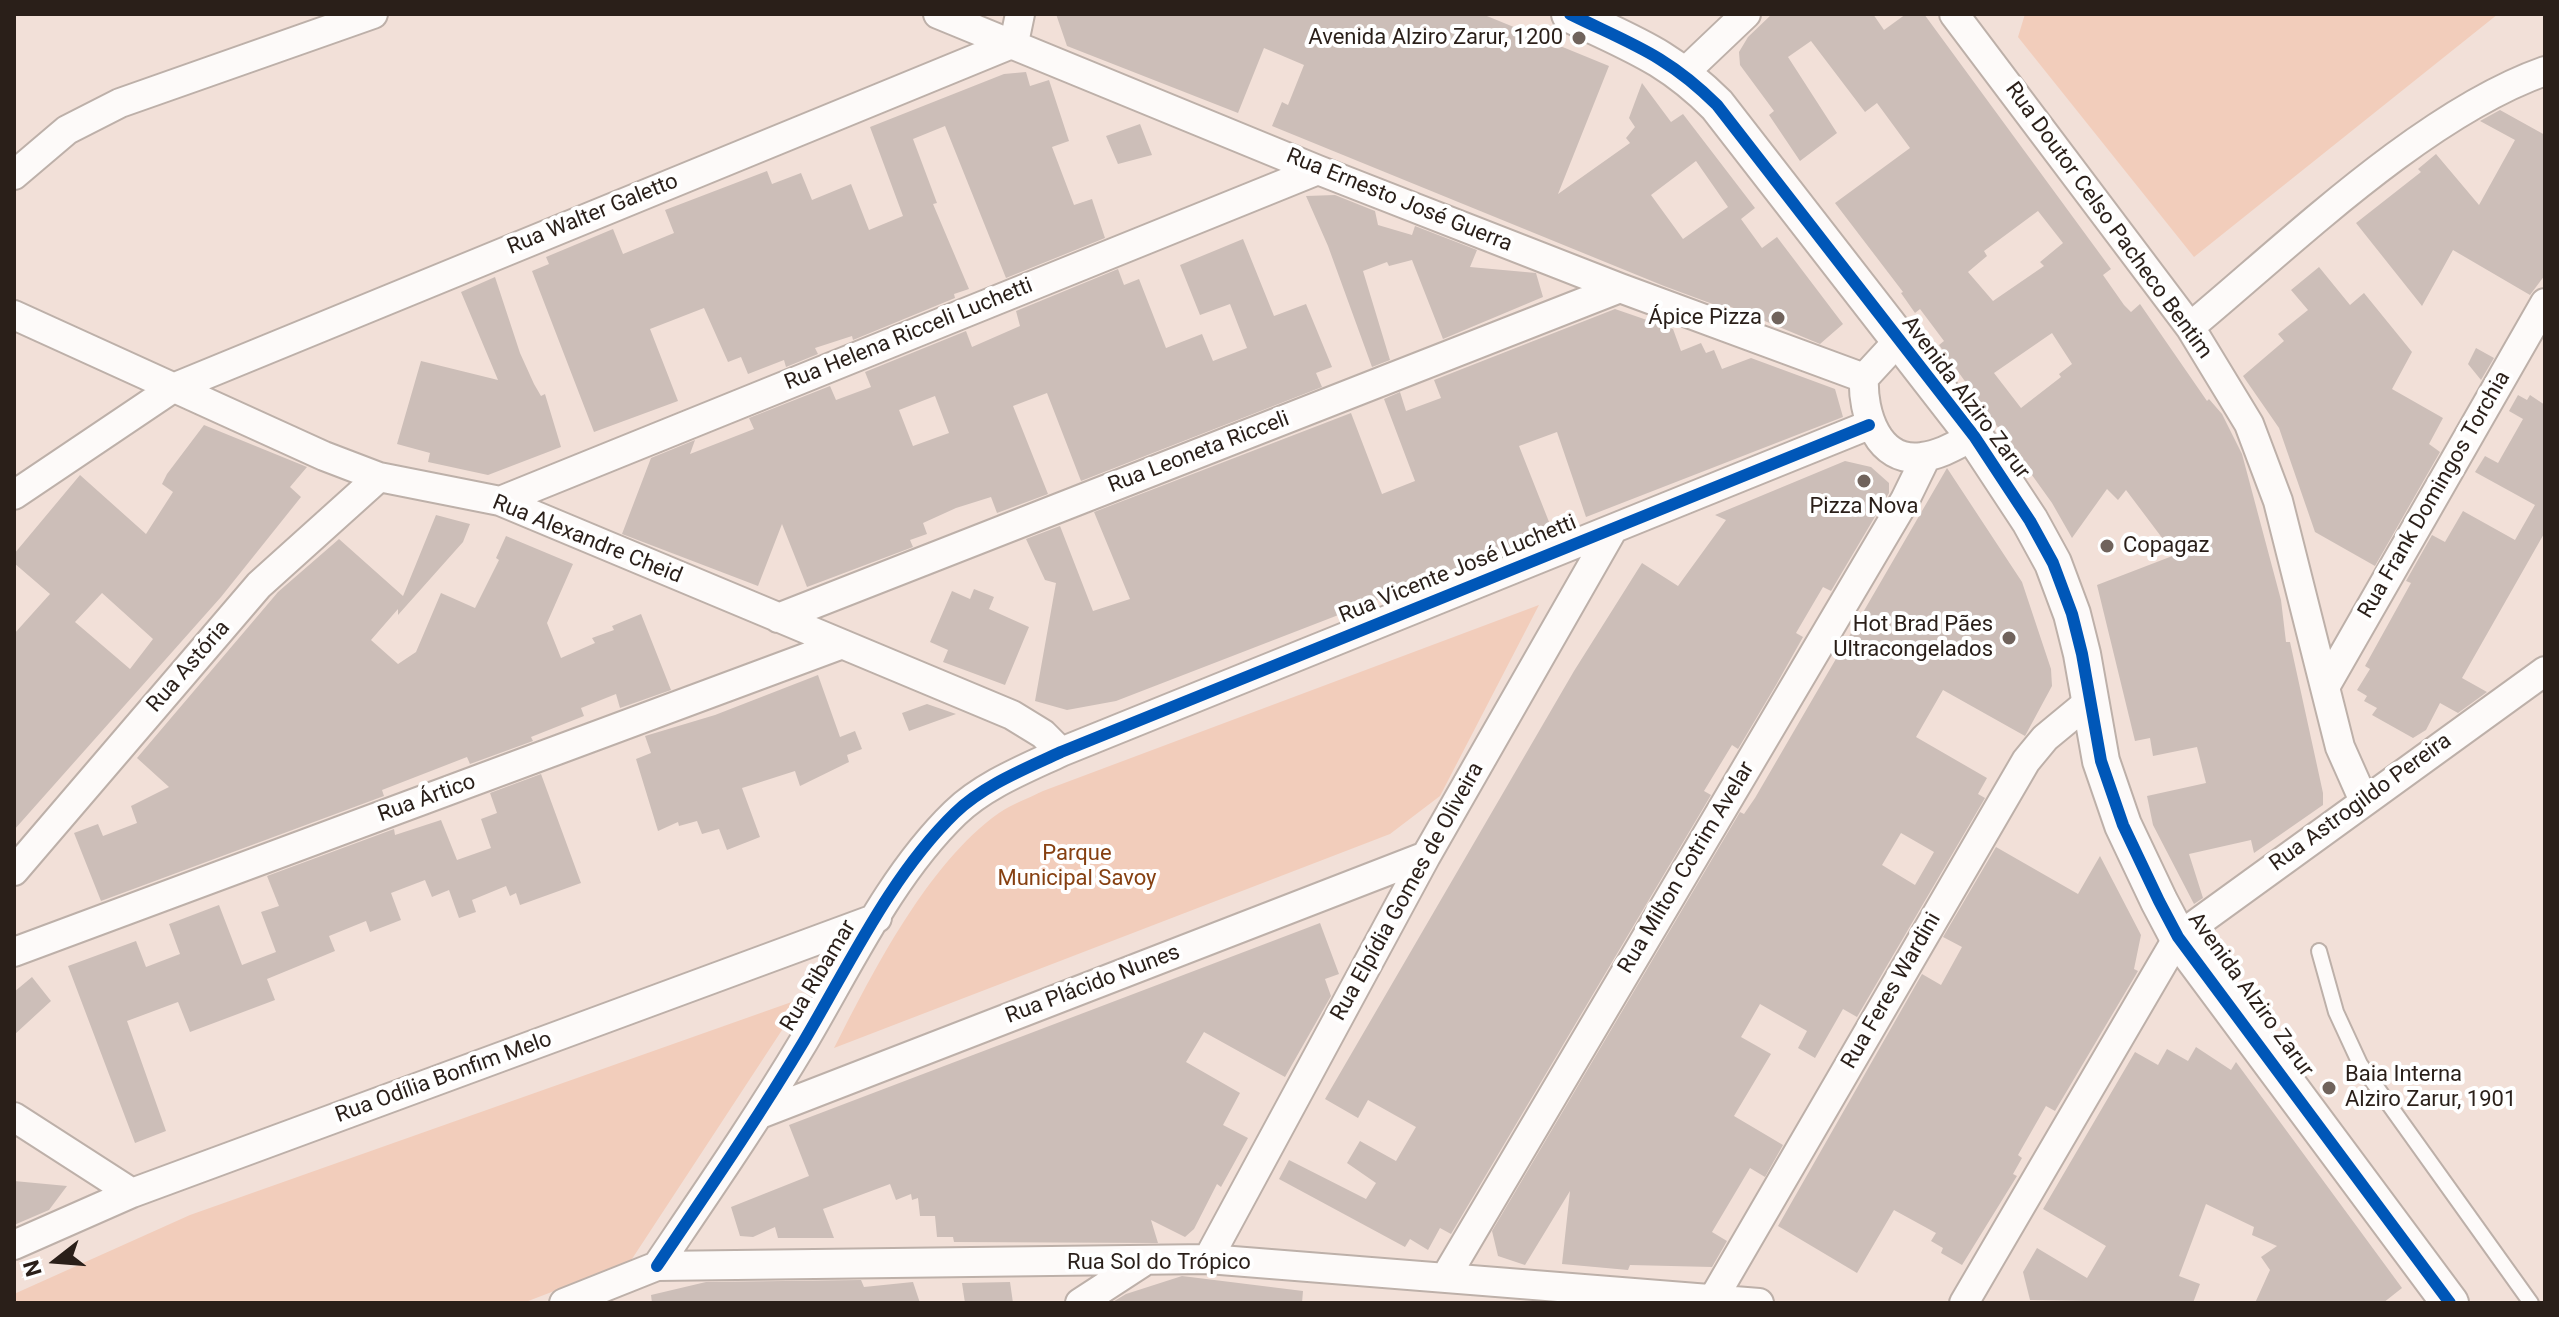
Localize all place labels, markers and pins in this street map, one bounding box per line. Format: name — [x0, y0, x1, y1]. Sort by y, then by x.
place label: Avenida Alziro Zarur, 1200 — [1308, 25, 1563, 51]
marker: Avenida Alziro Zarur, 1200 — [1570, 29, 1588, 47]
place label: Ápice Pizza — [1648, 305, 1762, 331]
marker: Ápice Pizza — [1769, 309, 1787, 327]
marker: Pizza Nova — [1855, 472, 1873, 490]
place label: Pizza Nova — [1809, 494, 1919, 520]
place label: Copagaz — [2123, 533, 2209, 559]
marker: Copagaz — [2098, 537, 2116, 555]
place label: Hot Brad Pães Ultracongelados — [1833, 612, 1993, 664]
marker: Hot Brad Pães Ultracongelados — [2000, 629, 2018, 647]
place label: Baia Interna Alziro Zarur, 1901 — [2345, 1062, 2516, 1114]
marker: Baia Interna Alziro Zarur, 1901 — [2320, 1079, 2338, 1097]

